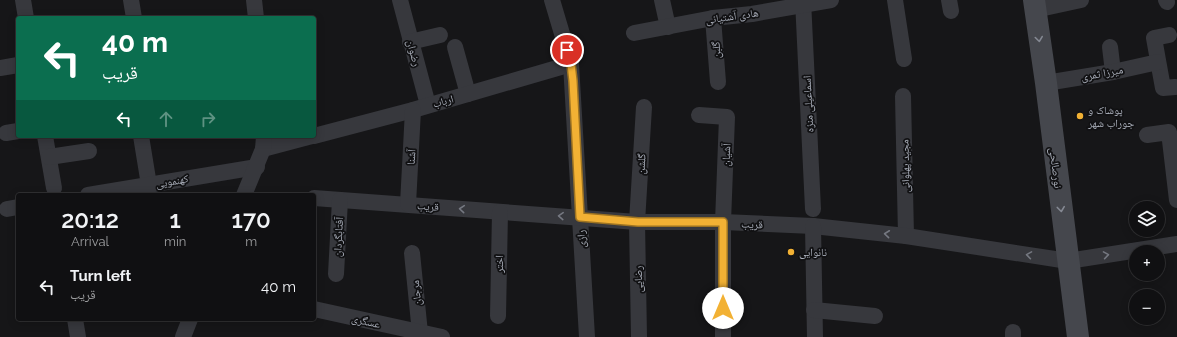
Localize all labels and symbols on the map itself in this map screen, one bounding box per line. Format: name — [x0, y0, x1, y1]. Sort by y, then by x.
street label: هادی آشتیانی — [705, 6, 760, 27]
pin — [550, 33, 584, 67]
one-way arrow — [1034, 35, 1043, 42]
street label: رضوان — [404, 38, 423, 68]
street label: گلبن — [709, 41, 724, 59]
street label: میرزا ثمری — [1080, 63, 1124, 84]
street label: اسماعیلی منزه — [801, 75, 816, 133]
street label: ارباب — [431, 92, 455, 111]
place label: پوشاک و جوراب شهر — [1087, 104, 1134, 130]
marker: پوشاک و جوراب شهر — [1075, 111, 1085, 121]
street label: مجید پهلوانی — [899, 139, 913, 193]
street label: آشیان — [719, 143, 734, 167]
street label: نورصالحی — [1047, 147, 1064, 189]
street label: آشنا — [405, 149, 418, 165]
street label: گلشن — [634, 153, 649, 175]
street label: کهنمویی — [155, 172, 190, 191]
street label: قریب — [417, 199, 440, 214]
one-way arrow — [459, 204, 465, 213]
one-way arrow — [1056, 206, 1065, 212]
one-way arrow — [558, 211, 564, 220]
street label: آفتابگردان — [331, 216, 346, 257]
street label: قریب — [741, 218, 763, 231]
street label: رازی — [574, 230, 589, 248]
one-way arrow — [884, 230, 890, 239]
place label: نانوایی — [799, 246, 827, 259]
marker: نانوایی — [786, 247, 796, 257]
one-way arrow — [1026, 251, 1032, 260]
one-way arrow — [1103, 251, 1109, 260]
street label: اختر — [493, 255, 506, 274]
street label: رضایی — [632, 265, 645, 293]
street label: مرجان — [409, 279, 424, 306]
position arrow — [702, 287, 744, 329]
street label: عسگری — [350, 312, 382, 331]

